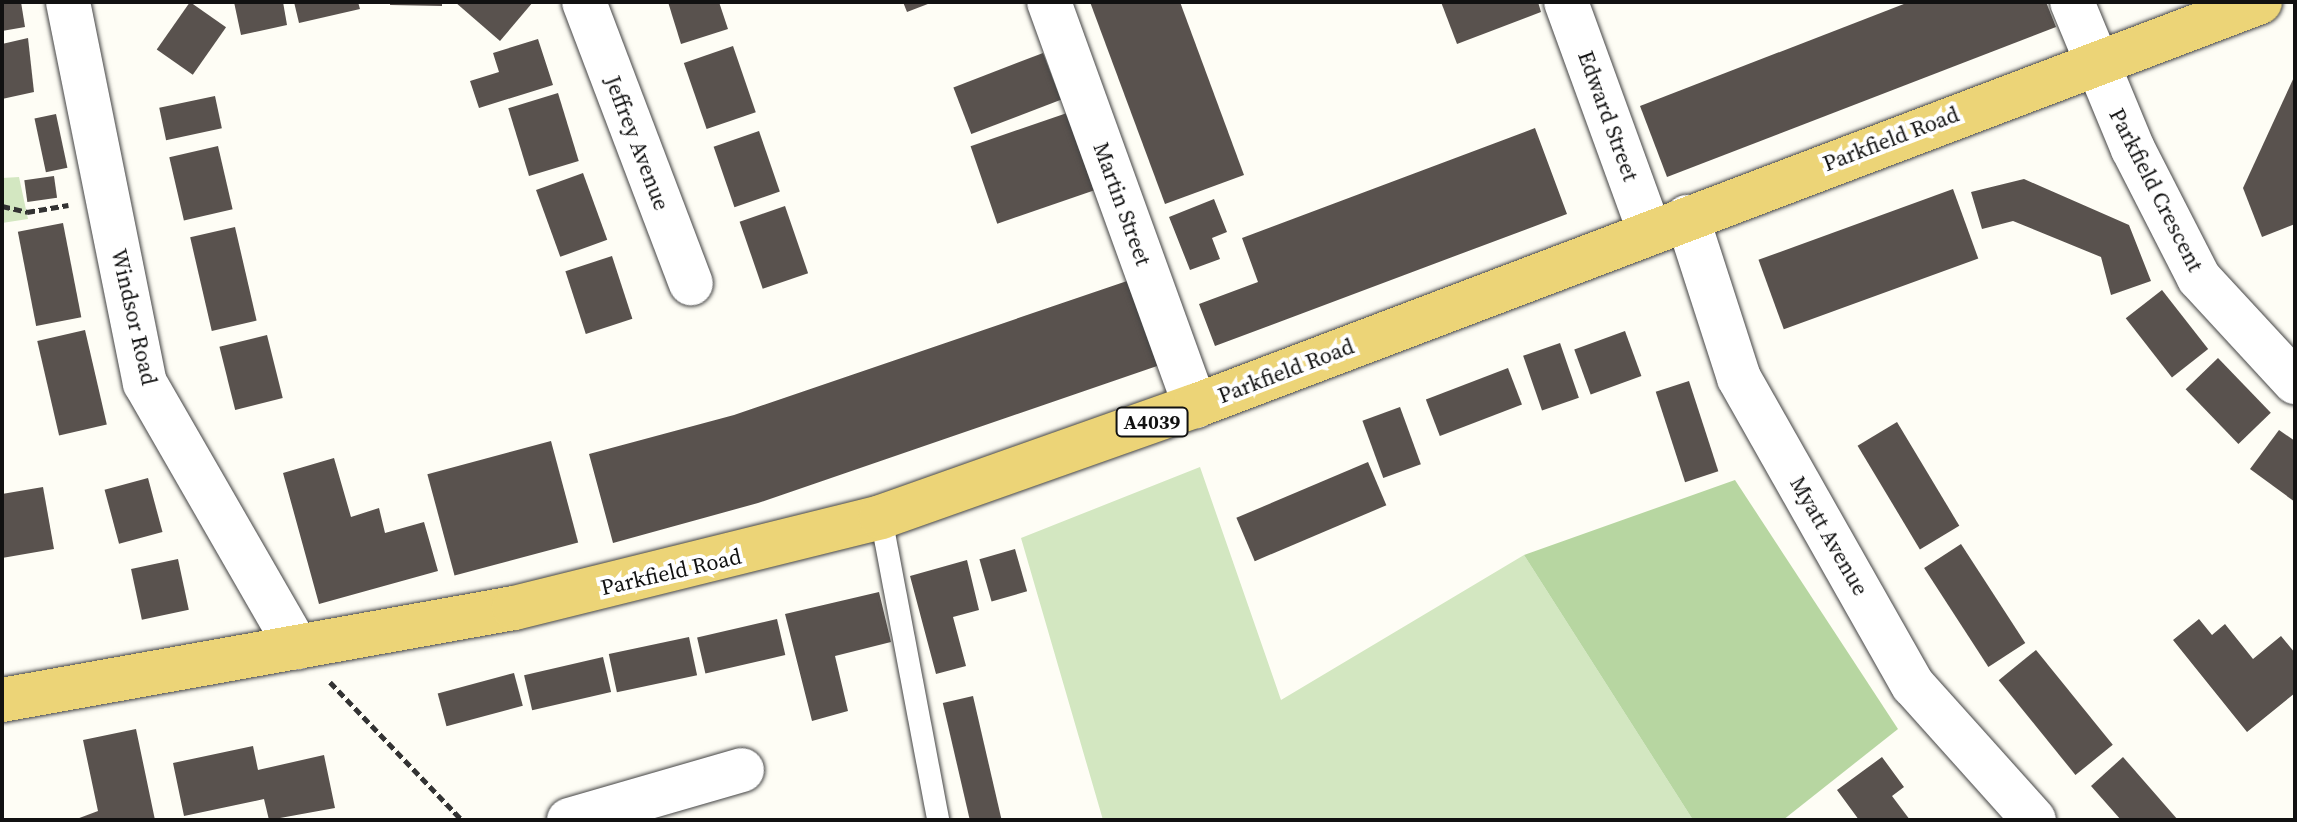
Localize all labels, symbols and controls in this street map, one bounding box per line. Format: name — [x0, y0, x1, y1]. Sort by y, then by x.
street label: Edward Street — [1572, 47, 1644, 185]
street label: Jeffrey Avenue — [599, 72, 675, 214]
street label: Parkfield Road — [1819, 101, 1963, 177]
street label: Parkfield Crescent — [2103, 104, 2209, 276]
street label: Martin Street — [1087, 139, 1157, 269]
street label: Windsor Road — [106, 246, 162, 388]
street label: Parkfield Road — [1214, 333, 1358, 409]
road number: A4039 — [1114, 406, 1190, 438]
street label: Myatt Avenue — [1784, 472, 1874, 600]
street label: Parkfield Road — [598, 543, 744, 601]

